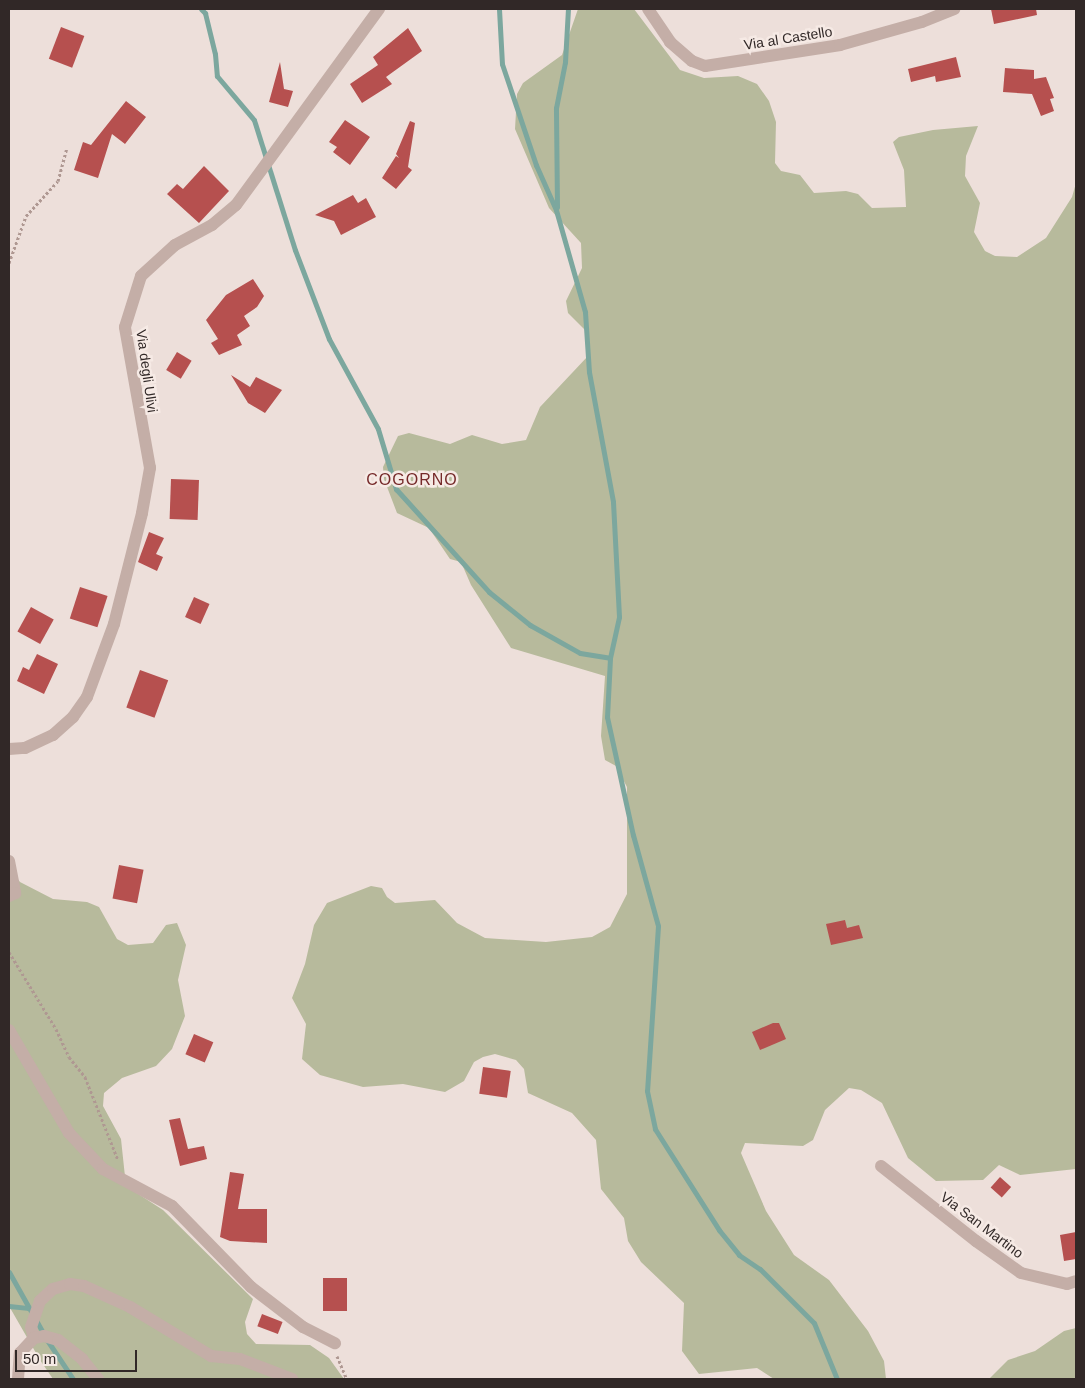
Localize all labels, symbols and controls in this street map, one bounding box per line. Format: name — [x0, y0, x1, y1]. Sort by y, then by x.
street label: Via al Castello — [743, 23, 833, 53]
street label: Via degli Ulivi — [133, 328, 161, 414]
district label: COGORNO — [365, 470, 459, 490]
street label: Via San Martino — [937, 1188, 1027, 1262]
scale bar — [18, 1340, 140, 1372]
text: 50 m — [23, 1350, 56, 1367]

